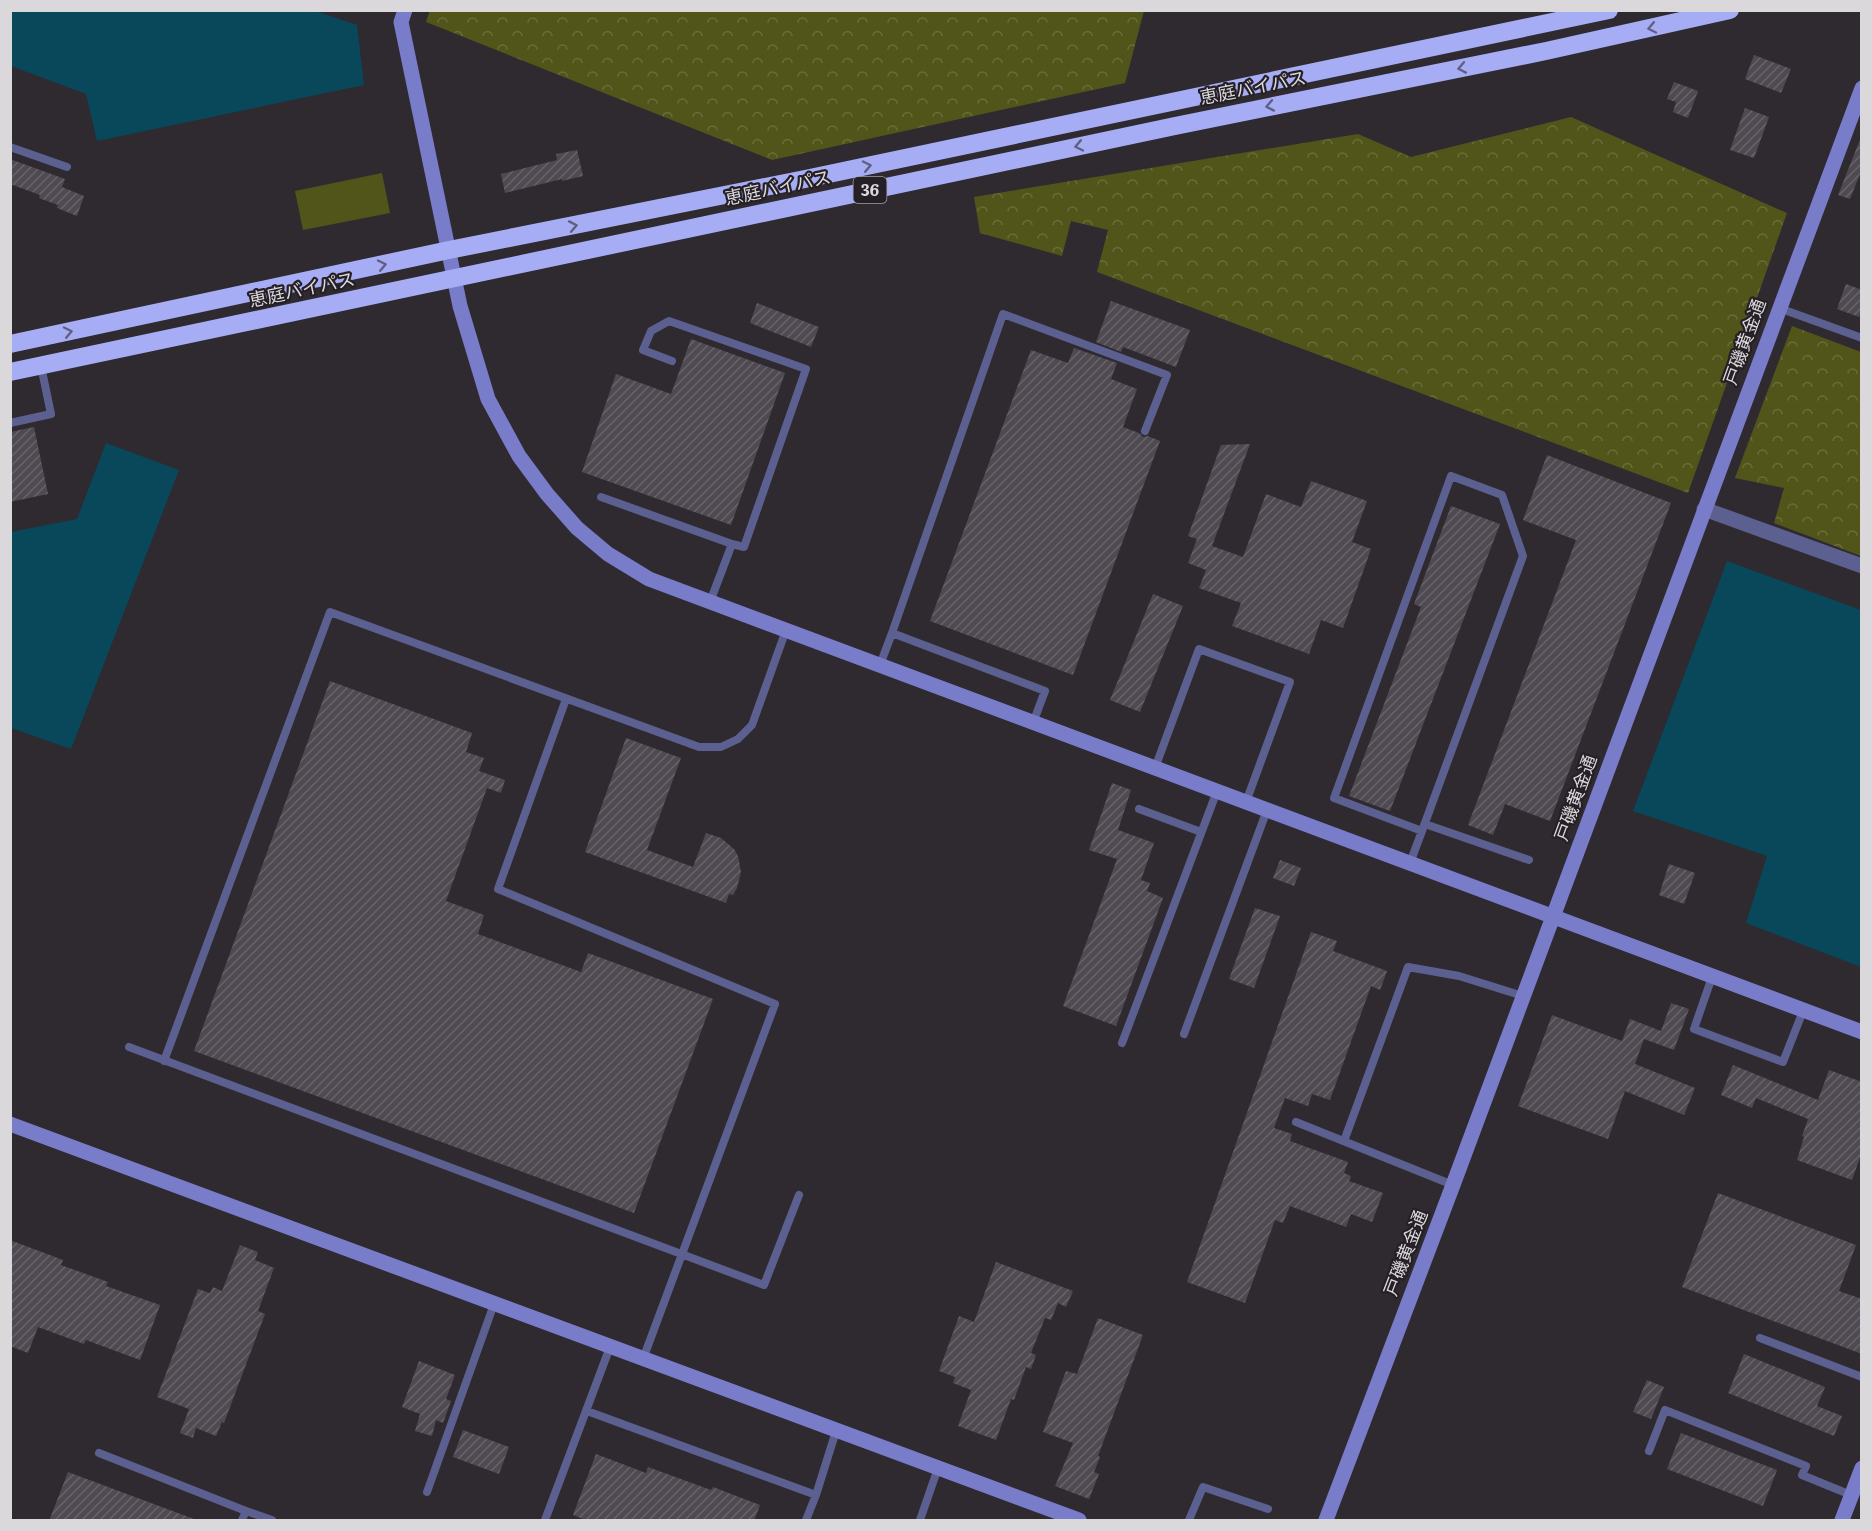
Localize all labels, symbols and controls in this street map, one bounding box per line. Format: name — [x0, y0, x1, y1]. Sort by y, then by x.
one-way arrow — [1648, 20, 1658, 33]
one-way arrow — [1457, 61, 1467, 74]
street label: 恵庭バイパス — [1197, 63, 1308, 110]
one-way arrow — [1266, 99, 1276, 112]
one-way arrow — [1075, 139, 1085, 152]
one-way arrow — [861, 160, 871, 173]
street label: 恵庭バイパス — [722, 162, 833, 211]
road number: 36 — [854, 177, 886, 203]
one-way arrow — [567, 220, 577, 233]
one-way arrow — [376, 259, 386, 272]
street label: 恵庭バイパス — [246, 264, 357, 313]
street label: 戸磯黄金通 — [1716, 295, 1772, 388]
one-way arrow — [62, 326, 72, 339]
street label: 戸磯黄金通 — [1547, 751, 1603, 844]
street label: 戸磯黄金通 — [1376, 1206, 1433, 1299]

